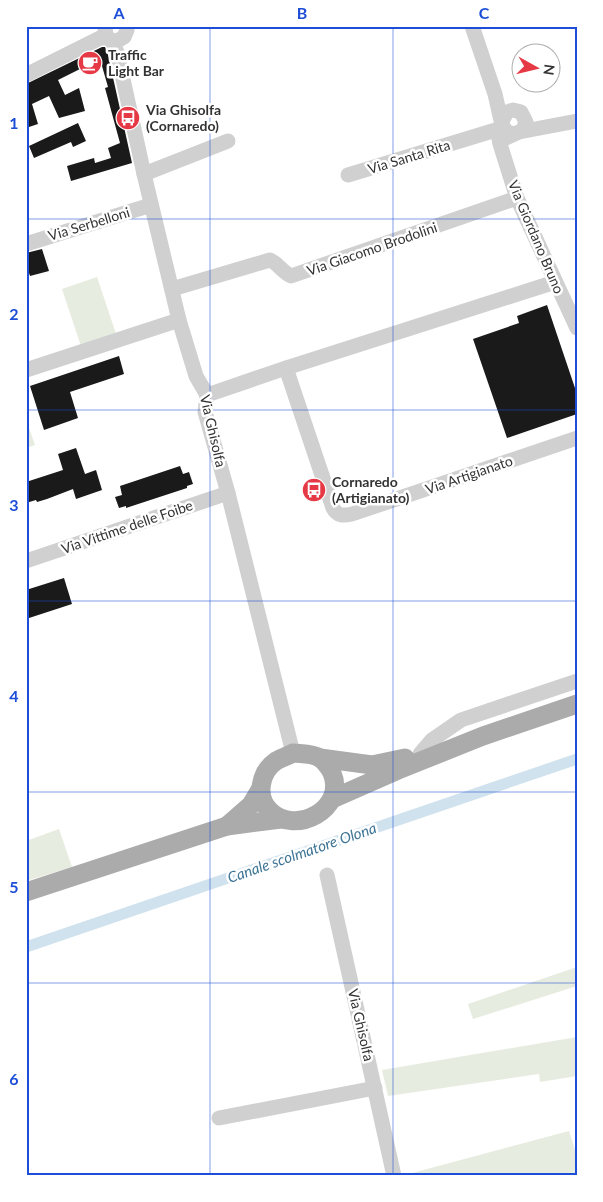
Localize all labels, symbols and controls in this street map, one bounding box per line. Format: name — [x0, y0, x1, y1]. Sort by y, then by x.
text: A — [112, 3, 125, 22]
text: B — [297, 3, 307, 22]
text: C — [479, 3, 490, 22]
north arrow — [510, 42, 560, 92]
place label: Traffic Light Bar — [108, 46, 165, 79]
cafe icon: Traffic Light Bar — [77, 50, 103, 76]
text: N — [540, 63, 559, 76]
place label: Via Ghisolfa (Cornaredo) — [145, 101, 221, 134]
bus stop icon: Via Ghisolfa (Cornaredo) — [115, 105, 141, 131]
text: 1 — [9, 113, 19, 132]
street label: Via Santa Rita — [366, 136, 452, 177]
street label: Via Giordano Bruno — [505, 178, 568, 296]
street label: Via Serbelloni — [46, 203, 132, 244]
street label: Via Giacomo Brodolini — [304, 218, 439, 279]
text: 2 — [9, 304, 19, 323]
street label: Via Ghisolfa — [197, 393, 230, 469]
street label: Via Artigianato — [423, 452, 515, 497]
place label: Cornaredo (Artigianato) — [332, 473, 410, 506]
bus stop icon: Cornaredo (Artigianato) — [301, 477, 327, 503]
text: 3 — [9, 495, 19, 514]
street label: Via Vittime delle Foibe — [59, 496, 195, 557]
text: 4 — [9, 686, 19, 705]
water label: Canale scolmatore Olona — [225, 818, 379, 886]
text: 5 — [9, 877, 19, 896]
street label: Via Ghisolfa — [345, 987, 378, 1063]
text: 6 — [9, 1069, 19, 1088]

